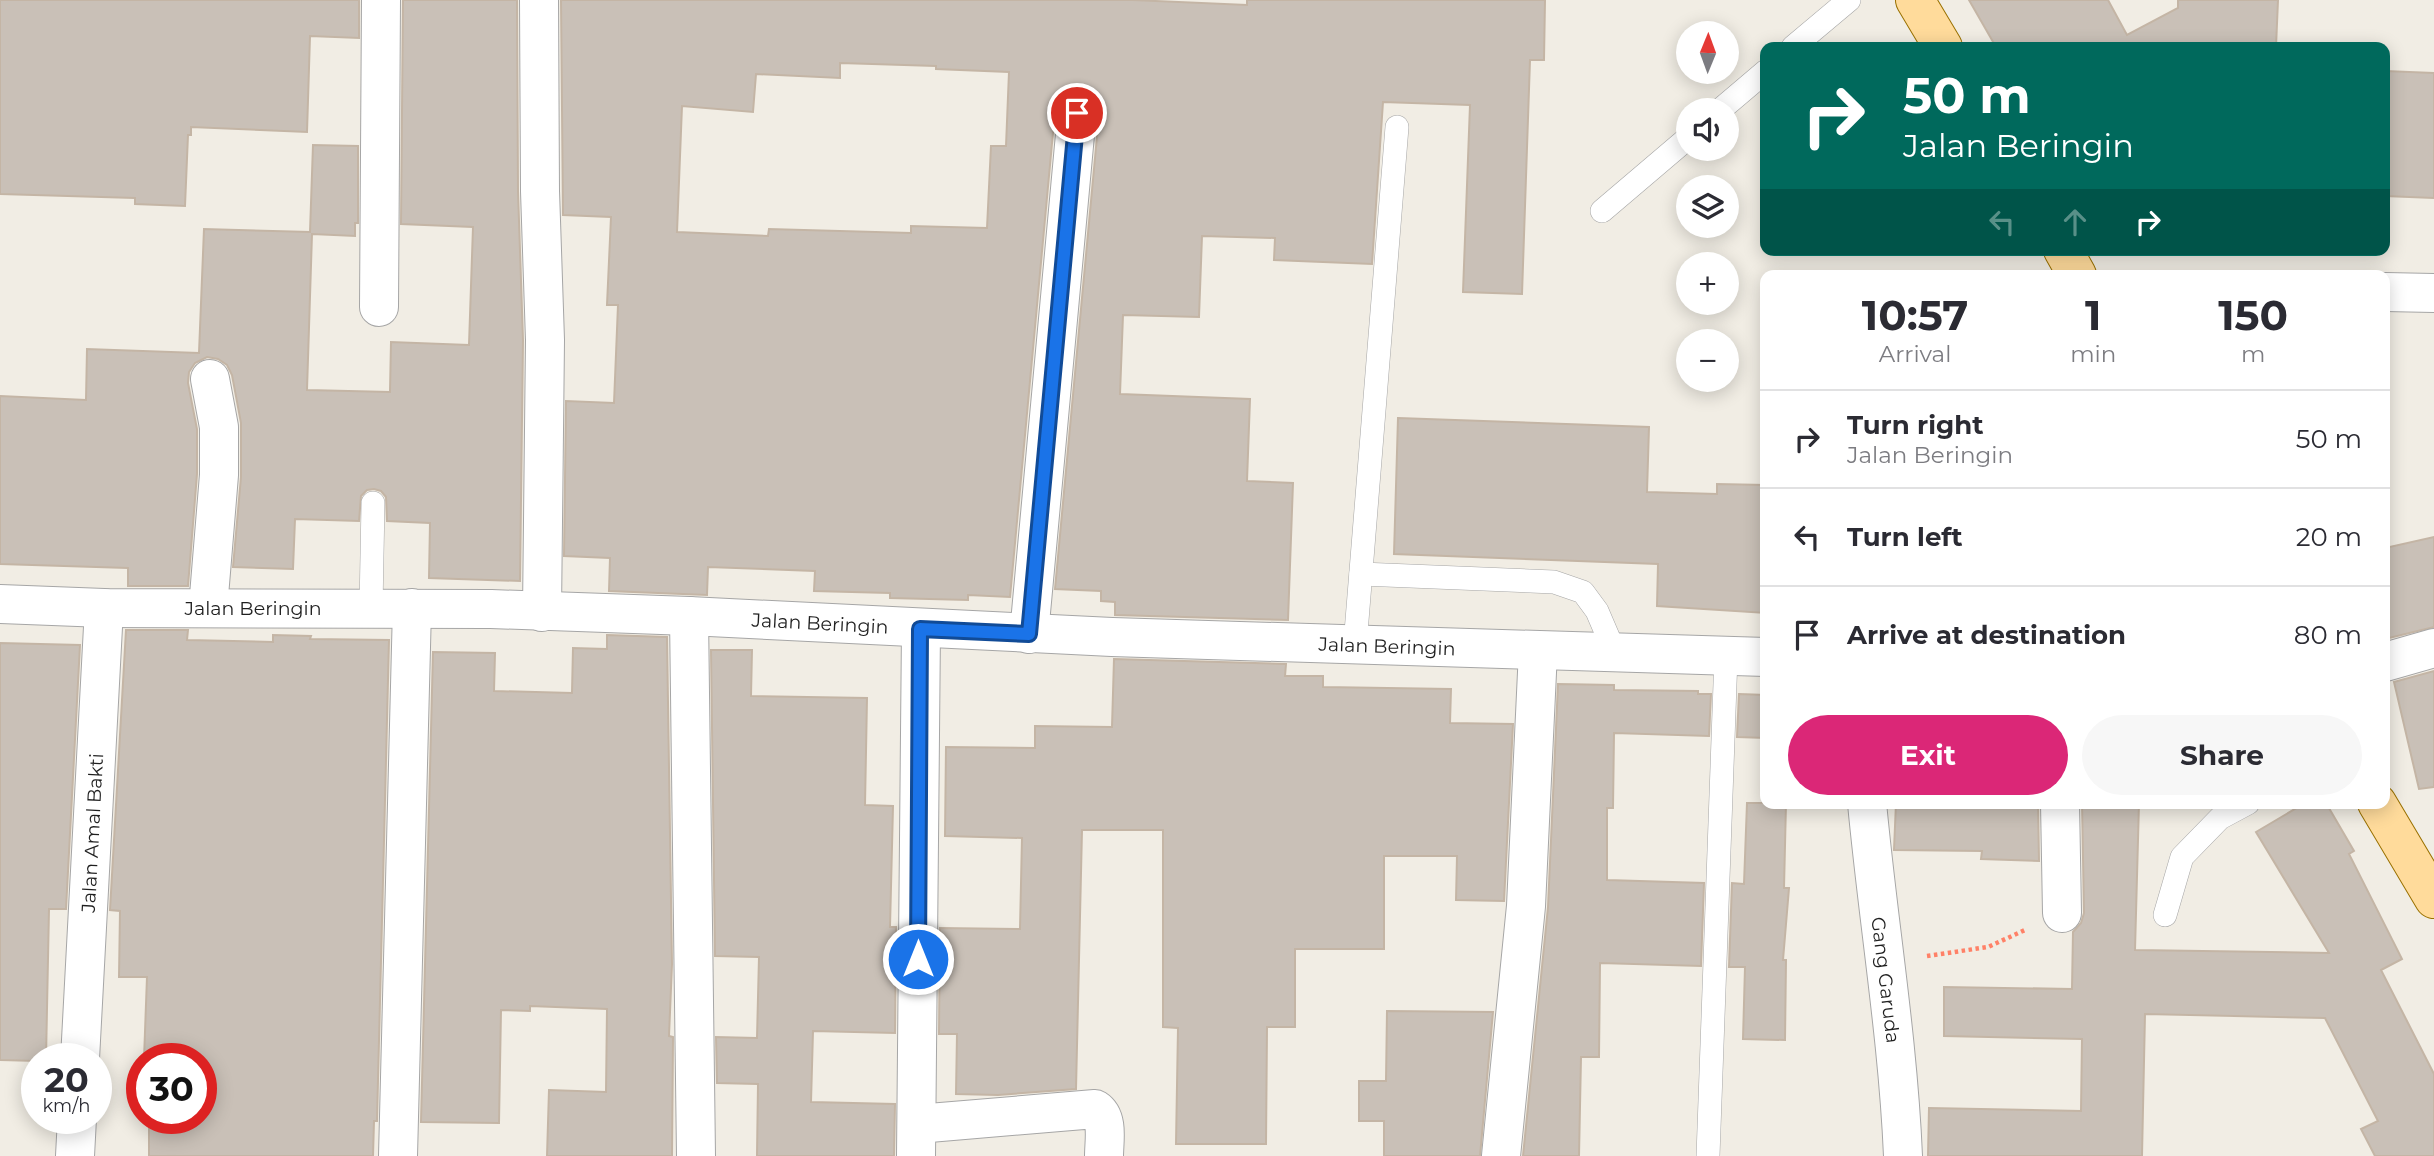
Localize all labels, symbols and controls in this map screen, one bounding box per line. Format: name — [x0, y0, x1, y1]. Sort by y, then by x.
north arrow — [1676, 21, 1740, 84]
map controls — [1676, 21, 1739, 392]
text: 50 m — [1903, 66, 2031, 125]
icon: right — [1788, 70, 1879, 161]
pin — [1047, 83, 1107, 143]
icon: arrive — [1058, 94, 1096, 132]
button: sound — [1676, 98, 1739, 161]
text: Jalan Beringin — [1903, 126, 2134, 165]
button: layers — [1676, 175, 1739, 238]
icon: left — [1983, 203, 2021, 241]
icon: ahead — [2056, 203, 2094, 241]
icon: right — [2129, 203, 2167, 241]
button: + — [1676, 252, 1739, 315]
text: 10:57 — [1862, 289, 1968, 341]
text: 1 — [2085, 289, 2101, 341]
text: 150 — [2218, 289, 2288, 341]
button: − — [1676, 329, 1739, 392]
text: Arrival — [1879, 340, 1951, 368]
text: min — [2070, 340, 2116, 368]
text: m — [2241, 340, 2265, 368]
text: Turn right — [1847, 409, 1983, 441]
icon: right — [1788, 420, 1826, 458]
text: 50 m — [2296, 423, 2362, 455]
text: Jalan Beringin — [1847, 441, 2013, 469]
icon: left — [1788, 518, 1826, 556]
text: Turn left — [1847, 521, 1963, 553]
text: 20 m — [2296, 521, 2362, 553]
street label: Jalan Beringin — [183, 597, 322, 620]
street label: Jalan Beringin — [750, 608, 889, 639]
icon: arrive — [1788, 616, 1826, 654]
text: Arrive at destination — [1847, 619, 2126, 651]
text: 80 m — [2294, 619, 2362, 651]
street label: Jalan Beringin — [1317, 633, 1456, 660]
button: Exit — [1788, 715, 2068, 795]
button: Share — [2082, 715, 2362, 795]
street label: Jalan Amal Bakti — [77, 753, 108, 914]
street label: Gang Garuda — [1866, 916, 1905, 1045]
position arrow — [881, 922, 955, 996]
speed limit sign: 30 — [126, 1043, 217, 1134]
text: 20 — [44, 1058, 89, 1101]
text: km/h — [42, 1095, 91, 1117]

